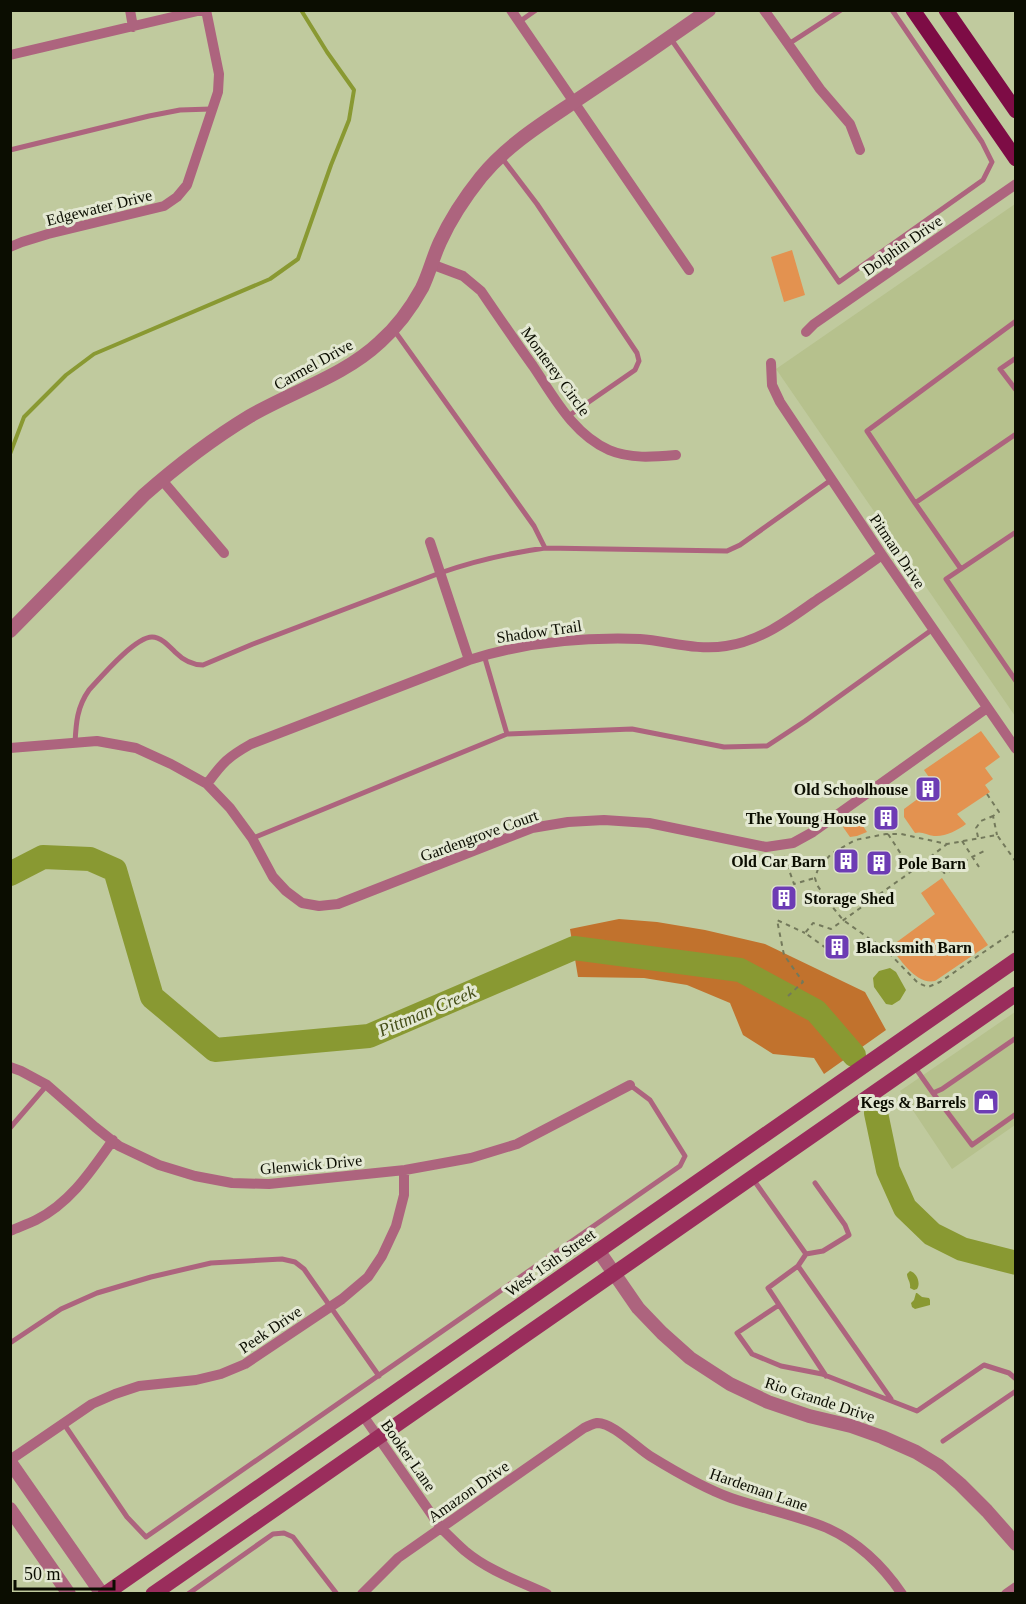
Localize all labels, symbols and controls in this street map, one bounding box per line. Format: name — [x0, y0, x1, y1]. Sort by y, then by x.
street label: Edgewater Drive — [44, 186, 154, 230]
street label: Dolphin Drive — [859, 212, 946, 280]
street label: Monterey Circle — [517, 324, 593, 419]
street label: Carmel Drive — [271, 336, 356, 393]
street label: Pitman Drive — [867, 511, 929, 592]
street label: Shadow Trail — [495, 617, 583, 646]
building icon: Old Schoolhouse — [913, 774, 943, 804]
place label: Old Schoolhouse — [794, 781, 908, 798]
building icon: The Young House — [871, 803, 901, 833]
street label: Gardengrove Court — [418, 806, 541, 866]
place label: The Young House — [746, 810, 866, 828]
building icon: Old Car Barn — [831, 846, 861, 876]
building icon: Pole Barn — [864, 848, 894, 878]
place label: Old Car Barn — [731, 853, 826, 870]
place label: Pole Barn — [898, 855, 966, 872]
building icon: Storage Shed — [769, 883, 799, 913]
place label: Storage Shed — [804, 890, 894, 908]
building icon: Blacksmith Barn — [822, 932, 852, 962]
place label: Blacksmith Barn — [856, 939, 972, 956]
water label: Pittman Creek — [374, 981, 480, 1041]
shop icon: Kegs & Barrels — [971, 1087, 1001, 1117]
place label: Kegs & Barrels — [861, 1094, 966, 1112]
street label: Glenwick Drive — [259, 1152, 363, 1177]
street label: West 15th Street — [502, 1225, 599, 1300]
street label: Peek Drive — [236, 1302, 305, 1356]
street label: Rio Grande Drive — [763, 1374, 877, 1425]
street label: Booker Lane — [378, 1416, 439, 1494]
street label: Amazon Drive — [425, 1457, 512, 1526]
street label: Hardeman Lane — [708, 1465, 810, 1514]
scale bar — [15, 1553, 114, 1591]
text: 50 m — [24, 1564, 61, 1584]

